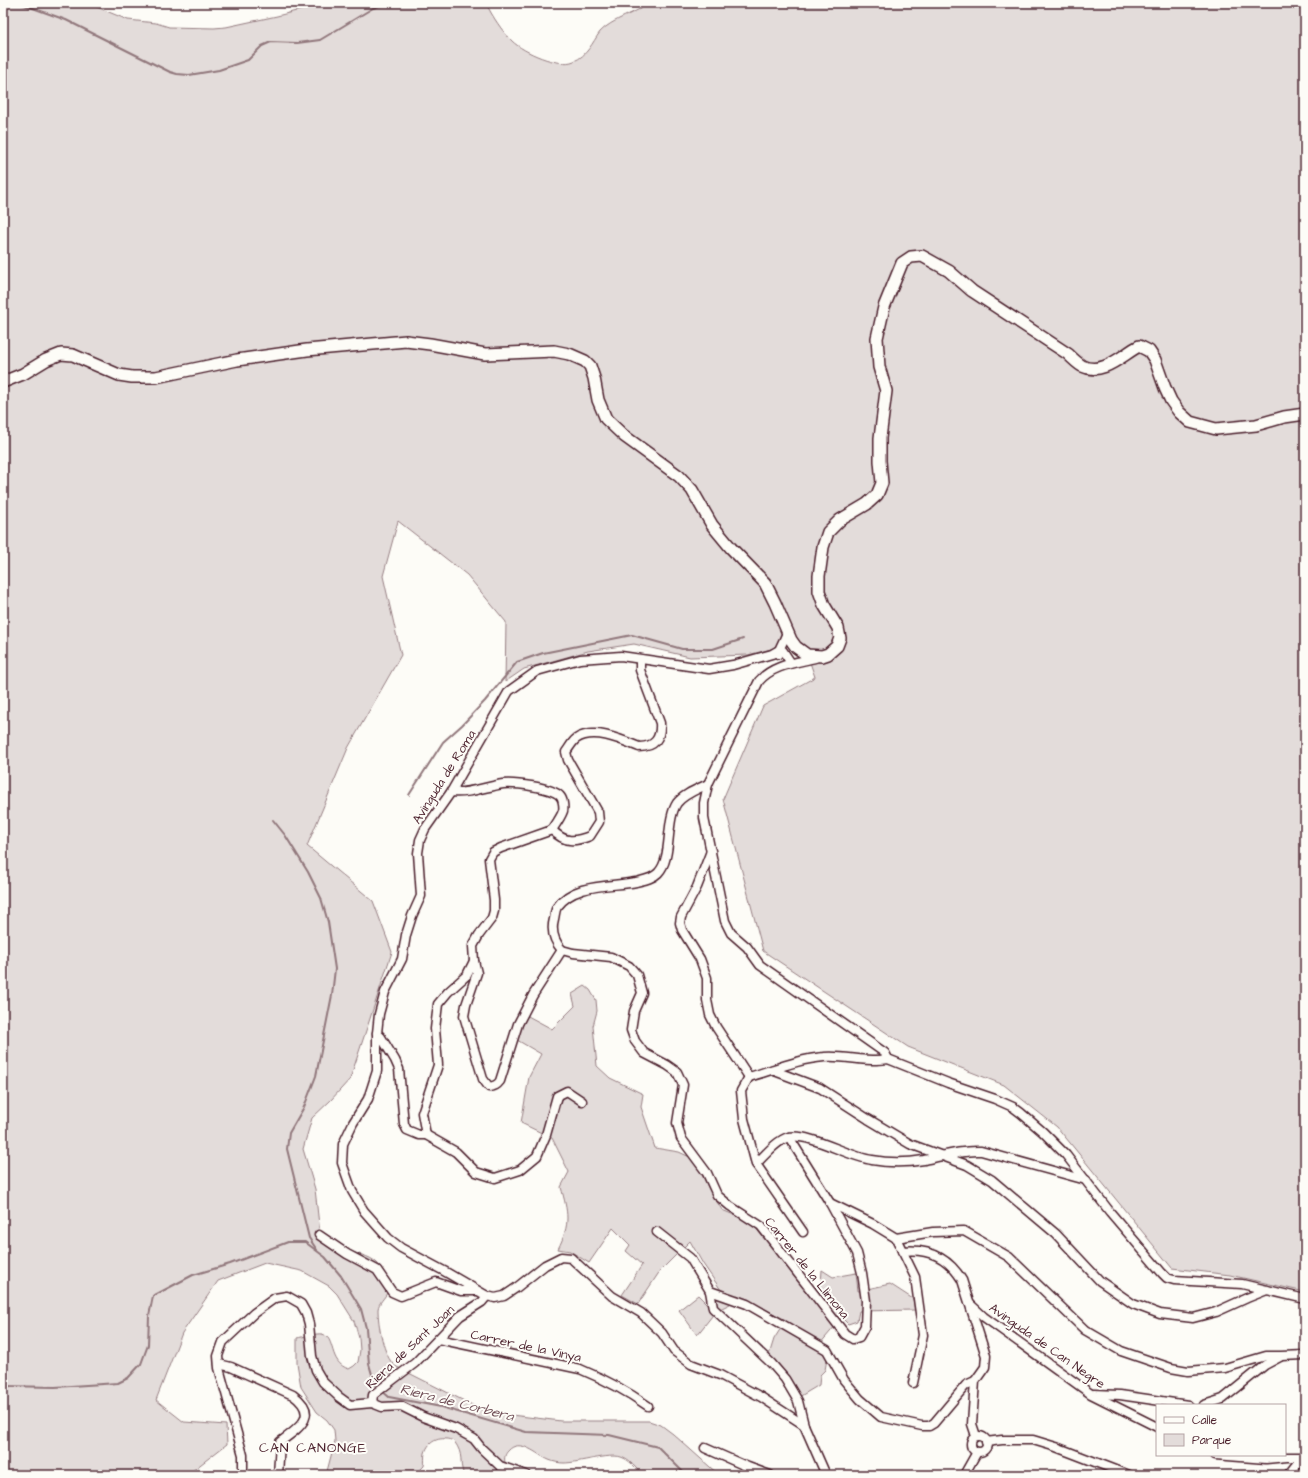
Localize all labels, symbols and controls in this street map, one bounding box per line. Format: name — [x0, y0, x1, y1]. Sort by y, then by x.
street label: Avinguda de Roma — [408, 726, 481, 828]
street label: Carrer de la Llimona — [760, 1213, 854, 1323]
street label: Avinguda de Can Negre — [985, 1299, 1109, 1394]
street label: Riera de Sant Joan — [362, 1301, 459, 1393]
street label: Carrer de la Vinya — [469, 1325, 583, 1368]
water label: Riera de Corbera — [398, 1379, 517, 1427]
legend — [1156, 1404, 1286, 1456]
text: Calle — [1192, 1412, 1217, 1429]
text: Parque — [1192, 1432, 1232, 1449]
district label: CAN CANONGE — [259, 1438, 367, 1458]

